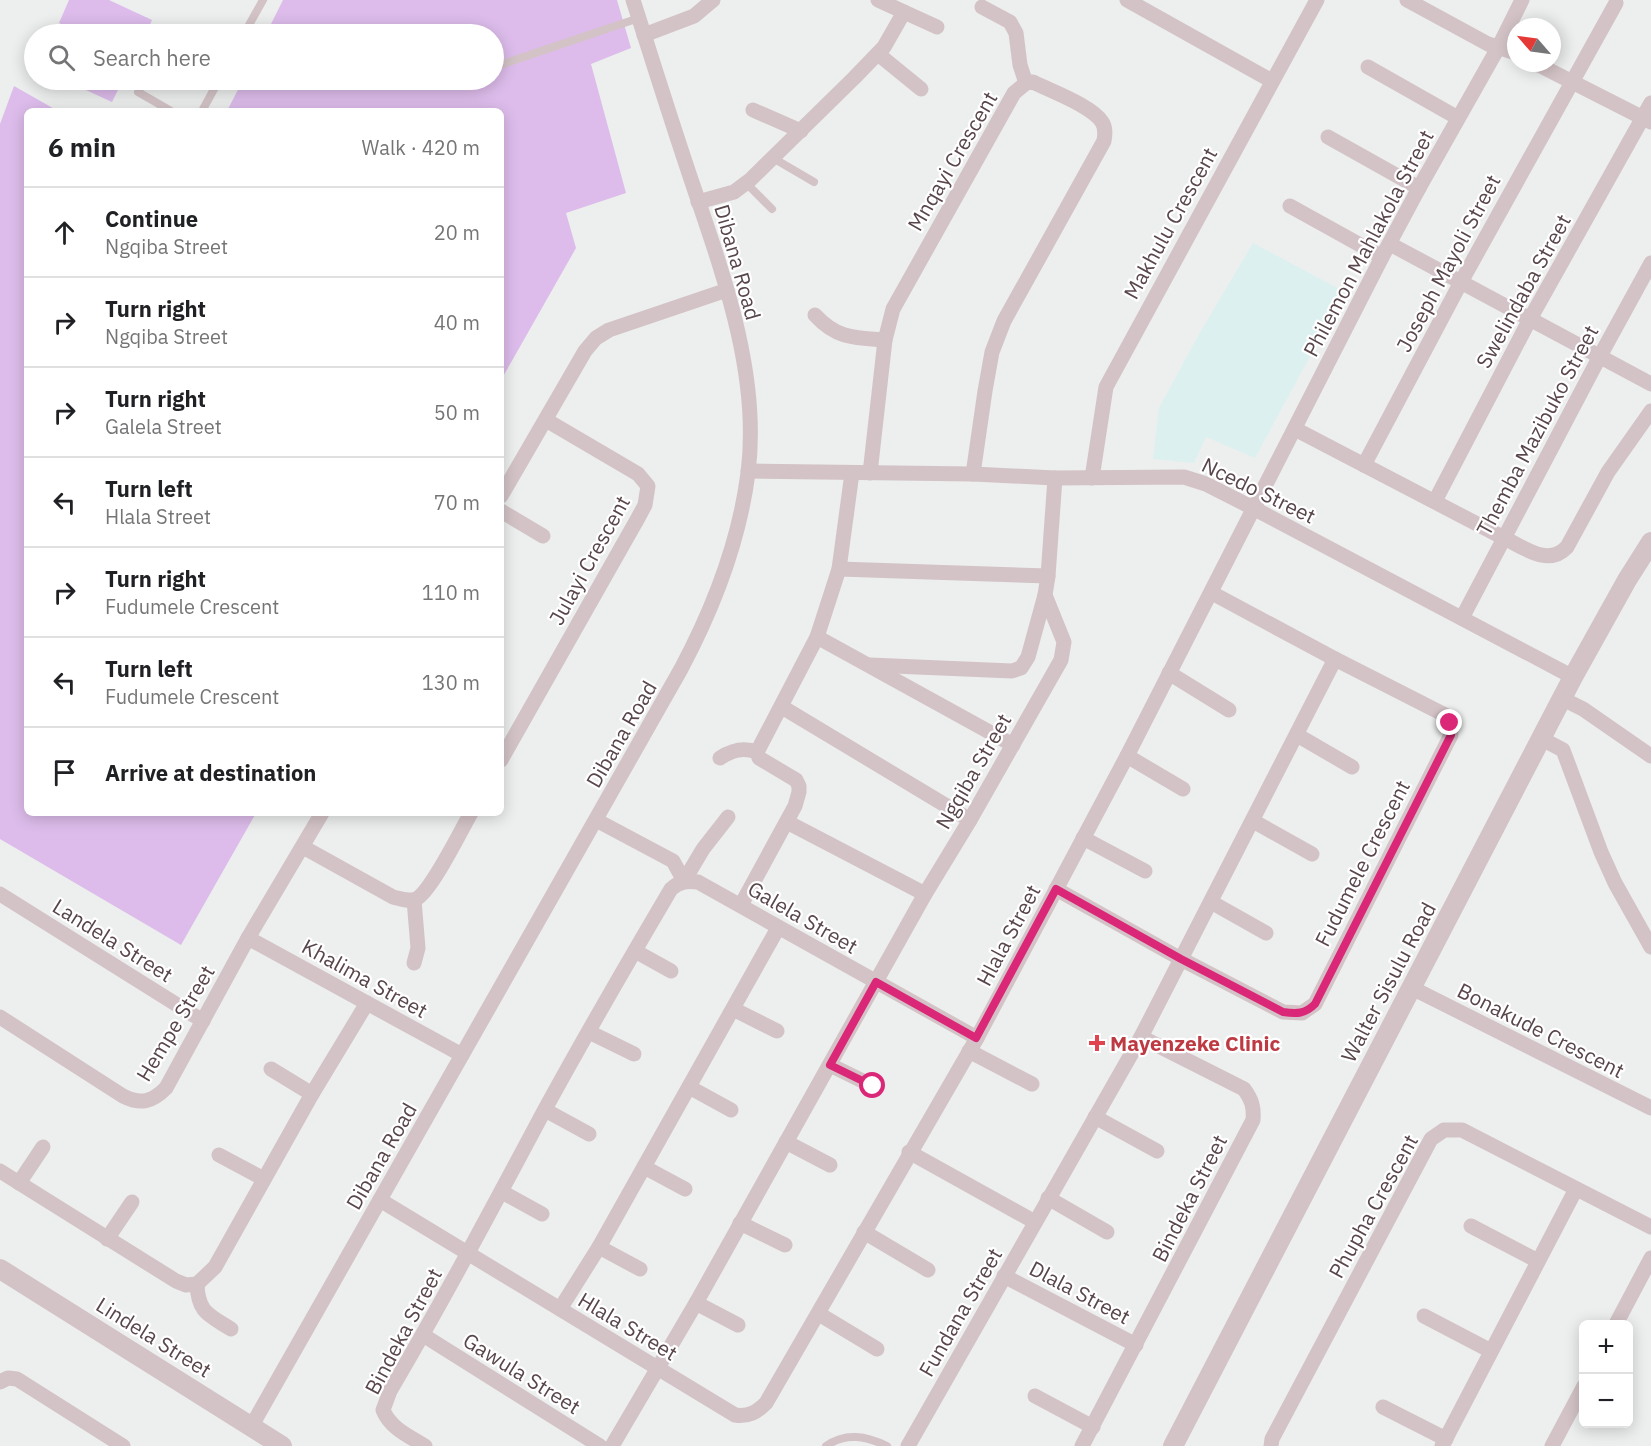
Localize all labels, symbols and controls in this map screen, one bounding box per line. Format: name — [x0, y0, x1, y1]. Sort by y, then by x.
north arrow — [1507, 18, 1561, 72]
search box — [24, 24, 504, 90]
icon: search — [45, 41, 78, 74]
text: Search here — [93, 43, 211, 72]
street label: Mnqayi Crescent — [901, 86, 1003, 236]
street label: Philemon Mahlakola Street — [1296, 125, 1440, 361]
text: 6 min — [48, 130, 116, 164]
text: Walk · 420 m — [362, 134, 480, 161]
street label: Makhulu Crescent — [1117, 142, 1223, 304]
street label: Joseph Mayoli Street — [1389, 169, 1507, 357]
street label: Dibana Road — [708, 201, 768, 323]
text: Continue — [105, 204, 198, 233]
street label: Swelindaba Street — [1469, 209, 1577, 373]
icon: ahead — [48, 216, 81, 249]
text: 20 m — [434, 219, 480, 246]
text: Ngqiba Street — [105, 233, 228, 260]
text: Turn right — [105, 294, 206, 323]
icon: right — [48, 306, 81, 339]
text: 40 m — [434, 309, 480, 336]
street label: Themba Mazibuko Street — [1470, 320, 1604, 540]
text: Ngqiba Street — [105, 323, 228, 350]
text: Turn right — [105, 384, 206, 413]
icon: right — [48, 396, 81, 429]
text: 50 m — [434, 399, 480, 426]
text: Galela Street — [105, 413, 222, 440]
street label: Ncedo Street — [1197, 450, 1321, 530]
text: Turn left — [105, 474, 193, 503]
icon: left — [48, 486, 81, 519]
text: 70 m — [434, 489, 480, 516]
street label: Julayi Crescent — [542, 490, 636, 630]
text: Hlala Street — [105, 503, 211, 530]
text: Turn right — [105, 564, 206, 593]
icon: right — [48, 576, 81, 609]
text: 110 m — [422, 579, 480, 606]
text: Fudumele Crescent — [105, 593, 279, 620]
text: Turn left — [105, 654, 193, 683]
icon: left — [48, 666, 81, 699]
text: 130 m — [422, 669, 480, 696]
street label: Dibana Road — [579, 675, 663, 793]
text: Fudumele Crescent — [105, 683, 279, 710]
street label: Ngqiba Street — [929, 708, 1017, 834]
route end — [1436, 709, 1462, 735]
icon: arrive — [48, 756, 81, 789]
text: Arrive at destination — [105, 758, 316, 787]
street label: Fudumele Crescent — [1308, 775, 1416, 951]
street label: Galela Street — [743, 874, 863, 960]
street label: Hlala Street — [970, 879, 1046, 991]
street label: Landela Street — [48, 892, 178, 988]
street label: Walter Sisulu Road — [1334, 897, 1442, 1067]
street label: Khalima Street — [297, 932, 433, 1024]
street label: Hempe Street — [129, 960, 221, 1086]
street label: Bonakude Crescent — [1453, 976, 1629, 1084]
place label: Mayenzeke Clinic — [1110, 1029, 1281, 1057]
marker: Mayenzeke Clinic — [1088, 1034, 1106, 1052]
route start — [859, 1072, 885, 1098]
street label: Dibana Road — [339, 1097, 423, 1215]
street label: Phupha Crescent — [1322, 1129, 1424, 1283]
street label: Bindeka Street — [1145, 1130, 1233, 1266]
street label: Fundana Street — [912, 1243, 1008, 1381]
street label: Dlala Street — [1025, 1254, 1135, 1330]
street label: Bindeka Street — [358, 1263, 448, 1399]
street label: Hlala Street — [573, 1285, 683, 1367]
street label: Lindela Street — [91, 1290, 217, 1384]
map controls — [1579, 1320, 1633, 1428]
button: + — [1579, 1320, 1633, 1374]
street label: Gawula Street — [458, 1326, 586, 1420]
button: − — [1579, 1374, 1633, 1428]

